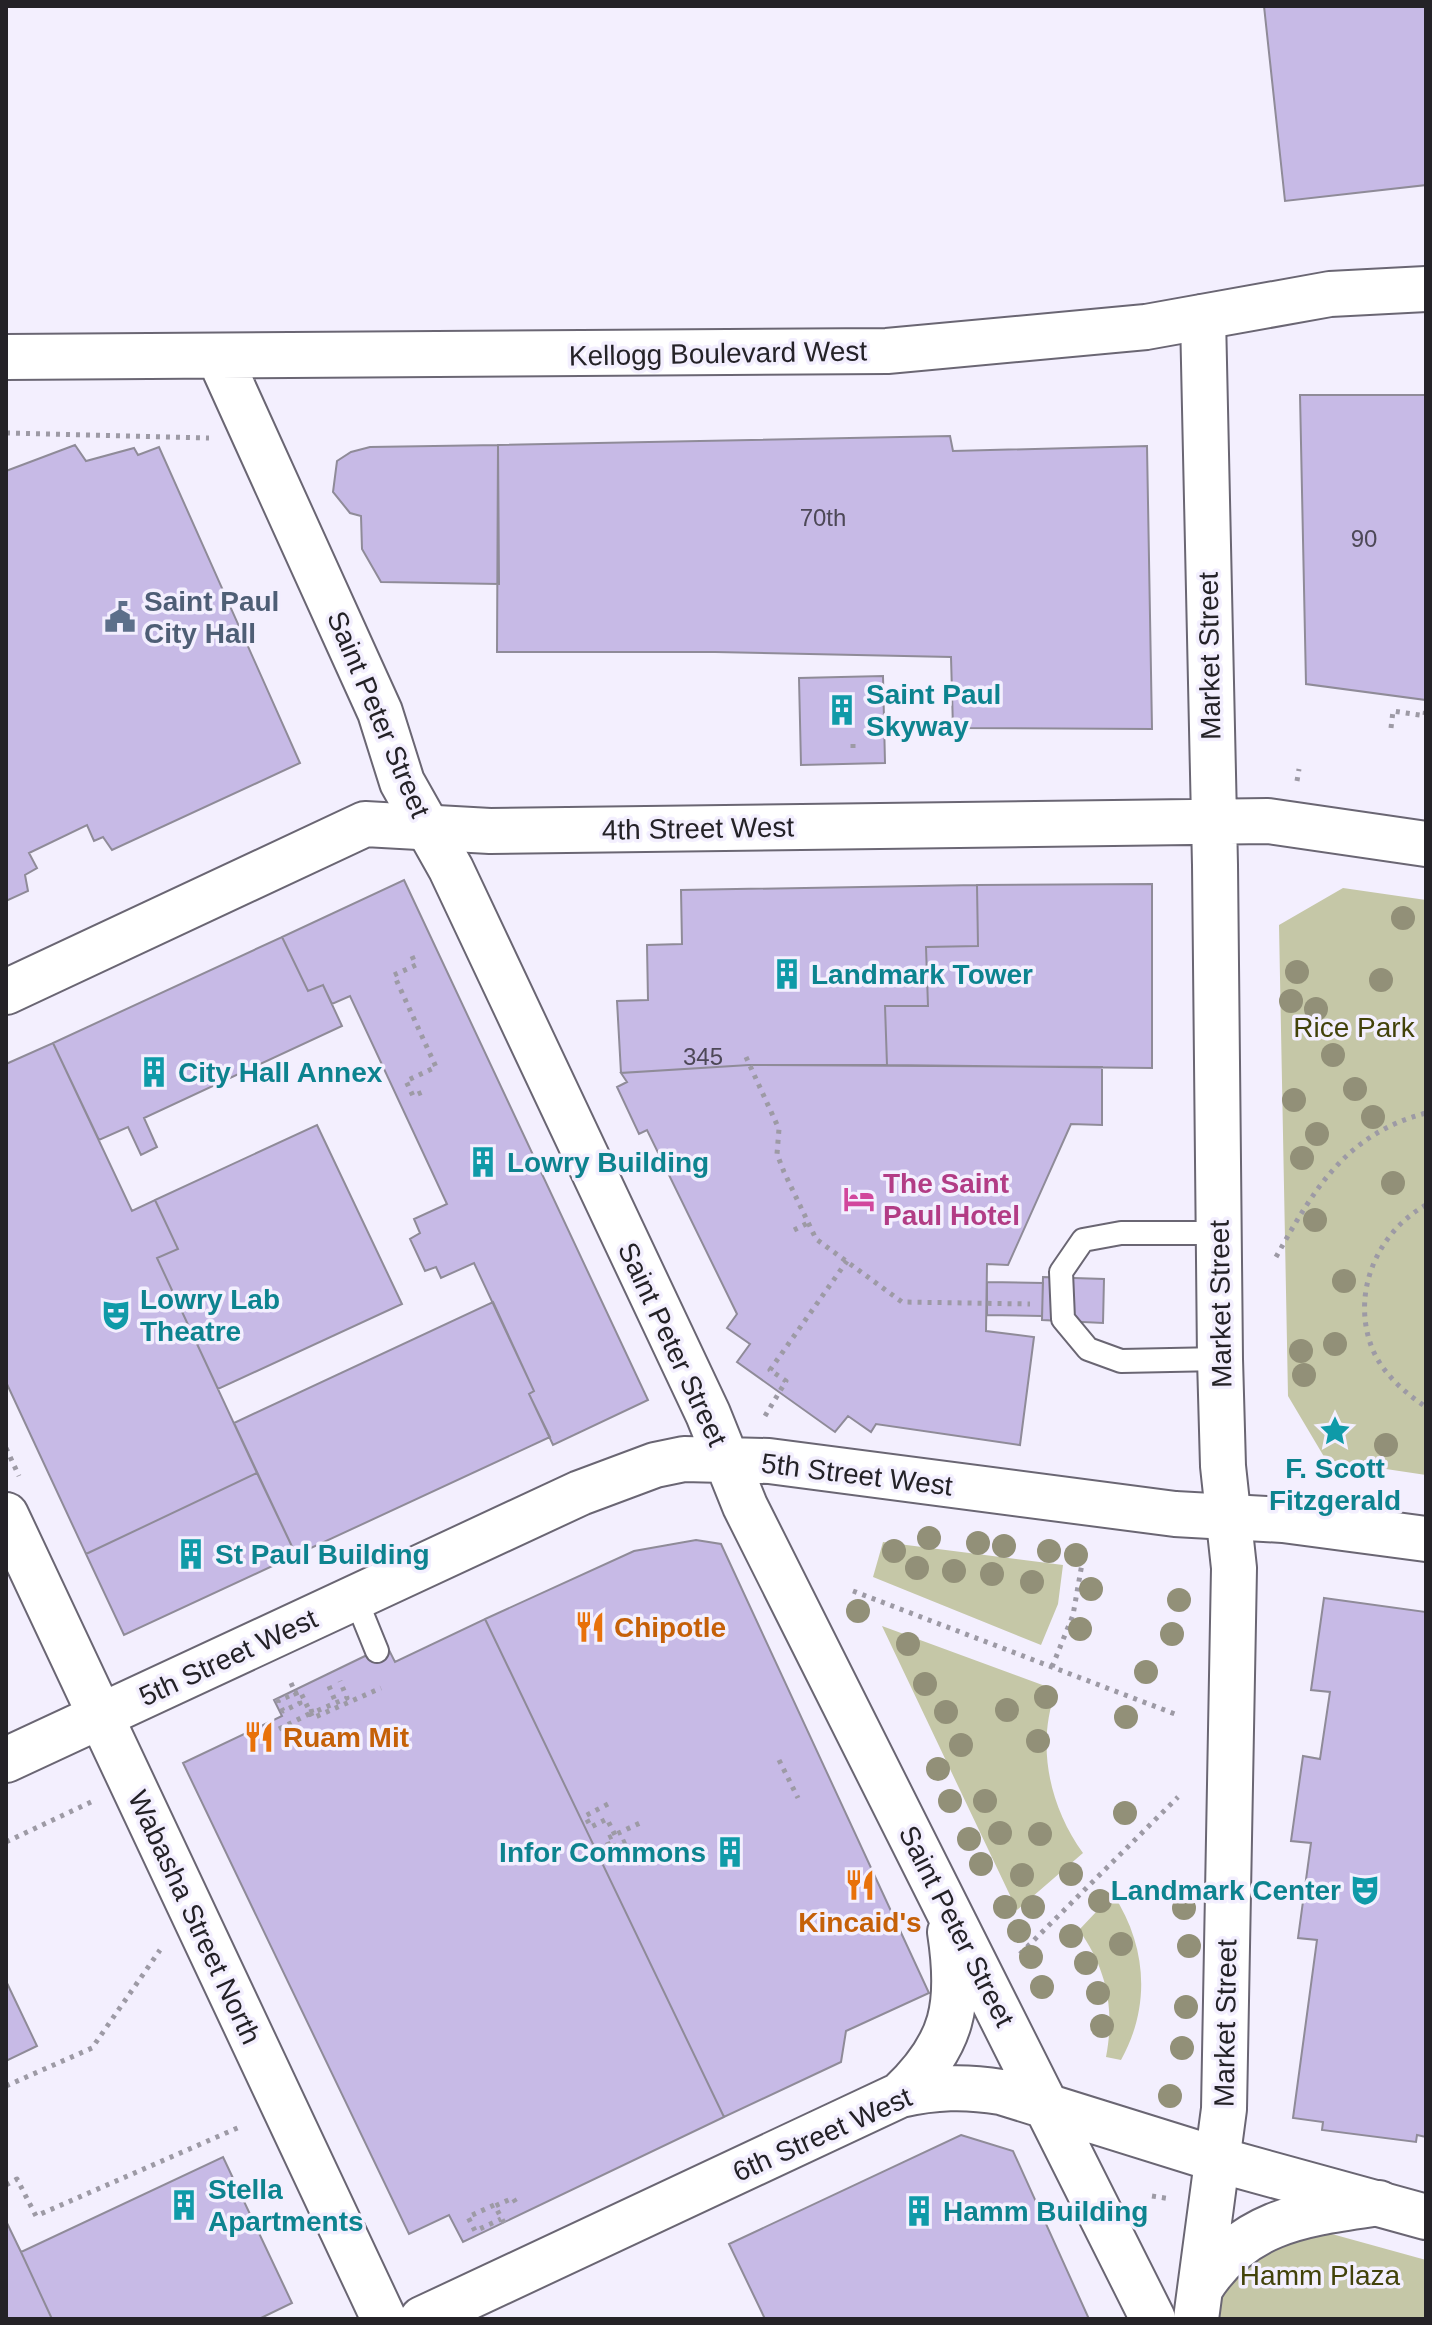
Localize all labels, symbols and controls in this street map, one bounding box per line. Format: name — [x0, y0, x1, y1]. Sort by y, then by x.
street label: Kellogg Boulevard West — [569, 335, 868, 372]
house number: 70th — [800, 504, 846, 531]
house number: 90 — [1351, 525, 1377, 552]
street label: Market Street — [1193, 571, 1226, 740]
place label: Saint Paul City Hall — [144, 586, 279, 649]
public building icon: Saint Paul City Hall — [103, 600, 137, 634]
street label: Saint Peter Street — [321, 606, 436, 822]
place label: Saint Paul Skyway — [866, 679, 1001, 742]
building icon: Saint Paul Skyway — [825, 693, 859, 727]
street label: 4th Street West — [602, 811, 795, 846]
building icon: Landmark Tower — [770, 957, 804, 991]
place label: Landmark Tower — [811, 959, 1033, 990]
park label: Rice Park — [1293, 1012, 1416, 1043]
house number: 345 — [683, 1043, 723, 1070]
building icon: City Hall Annex — [137, 1055, 171, 1089]
place label: City Hall Annex — [178, 1057, 383, 1088]
building icon: Lowry Building — [466, 1145, 500, 1179]
place label: Lowry Building — [507, 1147, 709, 1178]
place label: The Saint Paul Hotel — [883, 1168, 1020, 1231]
hotel icon: The Saint Paul Hotel — [842, 1182, 876, 1216]
street label: Market Street — [1204, 1219, 1237, 1388]
street label: Saint Peter Street — [612, 1238, 733, 1451]
place label: Lowry Lab Theatre — [140, 1284, 280, 1347]
theatre icon: Lowry Lab Theatre — [99, 1298, 133, 1332]
place icon: F. Scott Fitzgerald — [1318, 1414, 1352, 1448]
street label: 5th Street West — [760, 1447, 955, 1502]
place label: F. Scott Fitzgerald — [1269, 1453, 1401, 1516]
building icon: St Paul Building — [174, 1537, 208, 1571]
place label: St Paul Building — [215, 1539, 430, 1570]
street label: 5th Street West — [134, 1603, 322, 1712]
restaurant icon: Chipotle — [573, 1610, 607, 1644]
place label: Chipotle — [614, 1612, 726, 1643]
restaurant icon: Ruam Mit — [242, 1720, 276, 1754]
place label: Ruam Mit — [283, 1722, 409, 1753]
street label: Wabasha Street North — [122, 1786, 267, 2049]
street label: Saint Peter Street — [893, 1821, 1021, 2032]
building icon: Infor Commons — [713, 1835, 747, 1869]
place label: Infor Commons — [499, 1837, 706, 1868]
restaurant icon: Kincaid's — [843, 1868, 877, 1902]
theatre icon: Landmark Center — [1348, 1873, 1382, 1907]
place label: Landmark Center — [1111, 1875, 1341, 1906]
place label: Kincaid's — [798, 1907, 922, 1938]
street label: Market Street — [1209, 1939, 1242, 2107]
street label: 6th Street West — [728, 2081, 917, 2188]
place label: Stella Apartments — [208, 2174, 364, 2237]
building icon: Stella Apartments — [167, 2188, 201, 2222]
building icon: Hamm Building — [902, 2194, 936, 2228]
place label: Hamm Building — [943, 2196, 1148, 2227]
park label: Hamm Plaza — [1240, 2260, 1401, 2291]

